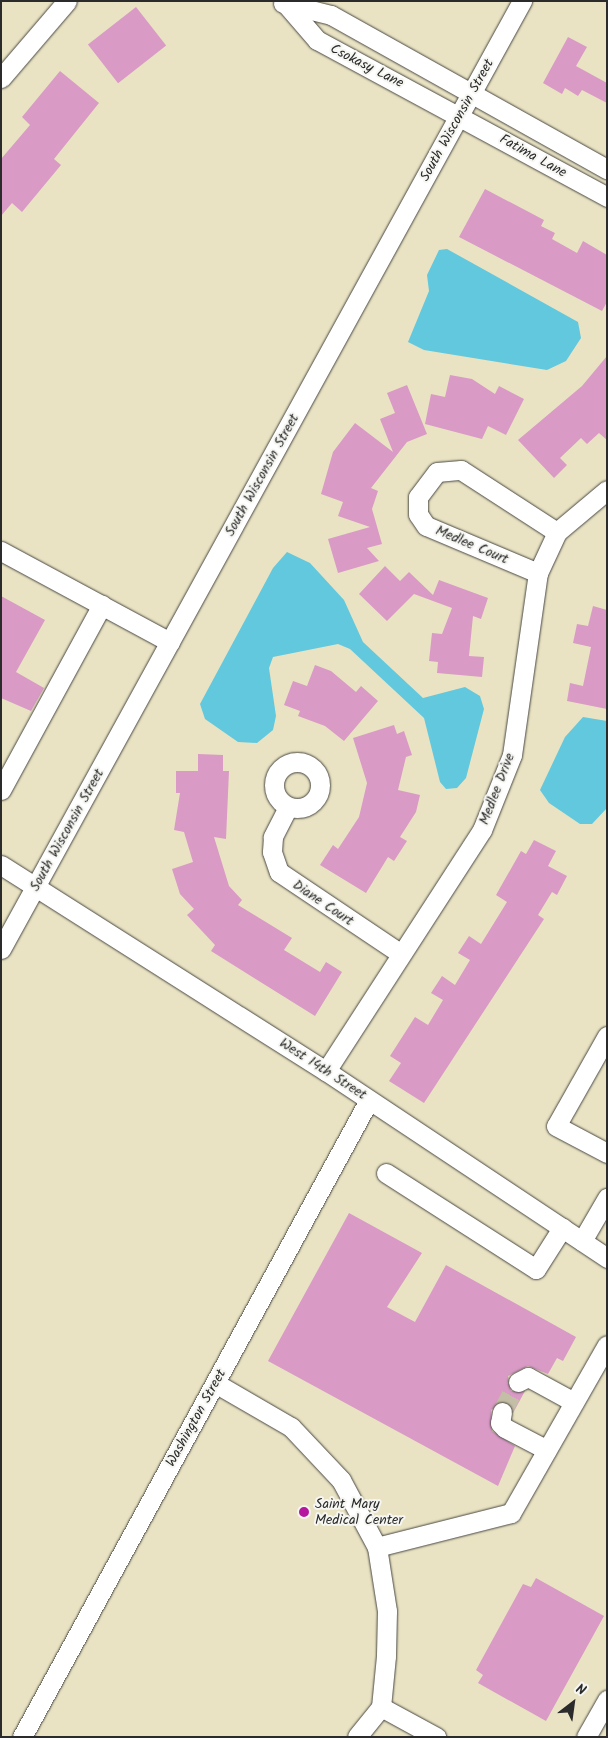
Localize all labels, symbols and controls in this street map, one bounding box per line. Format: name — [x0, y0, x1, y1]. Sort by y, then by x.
street label: Csokasy Lane — [328, 40, 406, 92]
street label: South Wisconsin Street — [416, 56, 498, 184]
street label: Fatima Lane — [497, 131, 569, 181]
street label: South Wisconsin Street — [221, 411, 303, 539]
street label: Medlee Court — [433, 522, 511, 568]
street label: Medlee Drive — [476, 751, 518, 827]
street label: South Wisconsin Street — [26, 766, 108, 894]
street label: Diane Court — [289, 877, 357, 929]
street label: West 14th Street — [276, 1035, 370, 1103]
street label: Washington Street — [162, 1366, 230, 1470]
place label: Saint Mary Medical Center — [315, 1496, 403, 1528]
marker: Saint Mary Medical Center — [297, 1505, 311, 1519]
north arrow — [548, 1678, 598, 1728]
text: N — [571, 1678, 590, 1702]

